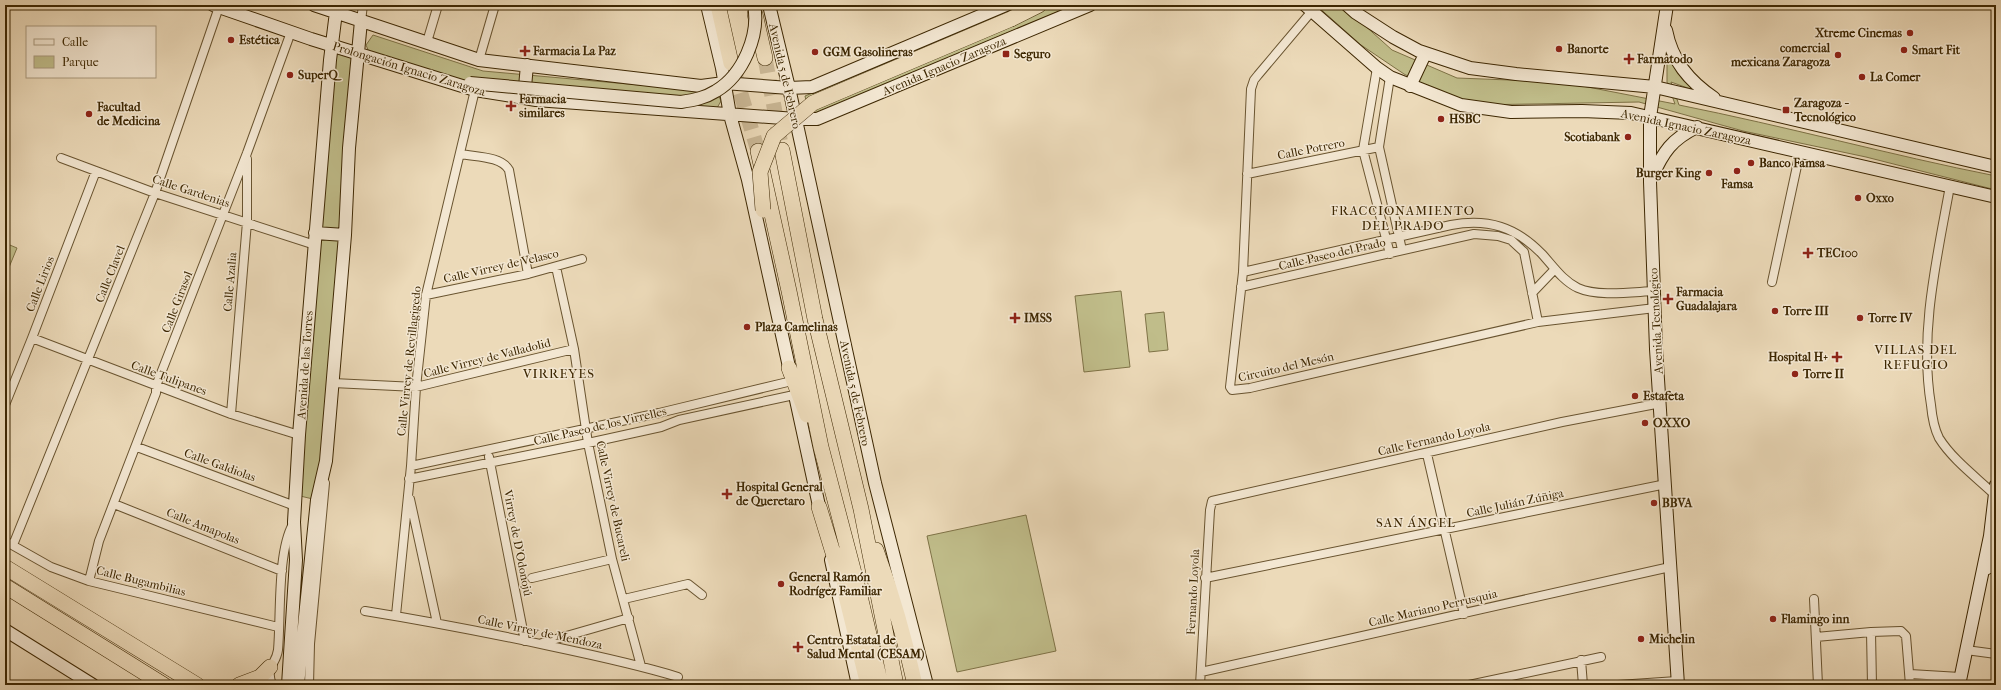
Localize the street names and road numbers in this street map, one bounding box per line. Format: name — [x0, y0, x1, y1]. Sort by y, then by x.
street label: Avenida 5 de Febrero — [766, 21, 804, 130]
street label: Avenida Ignacio Zaragoza — [879, 33, 1008, 99]
street label: Prolongación Ignacio Zaragoza — [331, 39, 488, 99]
street label: Avenida Ignacio Zaragoza — [1619, 106, 1753, 148]
street label: Calle Potrero — [1276, 136, 1346, 162]
street label: Calle Gardenias — [150, 172, 232, 210]
street label: Calle Paseo del Prado — [1277, 235, 1387, 273]
street label: Calle Clavel — [92, 243, 128, 305]
street label: Calle Virrey de Velasco — [442, 246, 560, 286]
street label: Calle Azalia — [220, 251, 240, 312]
street label: Calle Lirios — [23, 254, 57, 314]
street label: Calle Girasol — [159, 268, 195, 335]
street label: Avenida Tecnológico — [1646, 268, 1666, 375]
street label: Calle Virrey de Revillagigedo — [394, 285, 424, 437]
street label: Avenida de las Torres — [294, 310, 316, 421]
street label: Calle Virrey de Valladolid — [422, 335, 552, 381]
street label: Avenida 5 de Febrero — [837, 338, 873, 447]
street label: Circuito del Mesón — [1237, 349, 1335, 385]
street label: Calle Tulipanes — [129, 358, 209, 398]
street label: Calle Paseo de los Virrelles — [532, 404, 668, 448]
street label: Calle Fernando Loyola — [1377, 419, 1492, 459]
street label: Calle Virrey de Bucareli — [593, 439, 633, 563]
street label: Calle Galdiolas — [182, 446, 258, 485]
street label: Calle Julián Zúñiga — [1465, 486, 1565, 520]
street label: Virrey de D'Odonojú — [501, 488, 535, 597]
street label: Calle Amapolas — [164, 505, 242, 547]
street label: Fernando Loyola — [1184, 548, 1202, 635]
street label: Calle Bugambilias — [95, 563, 188, 599]
street label: Calle Mariano Perrusquia — [1367, 586, 1499, 630]
street label: Calle Virrey de Mendoza — [476, 612, 604, 652]

